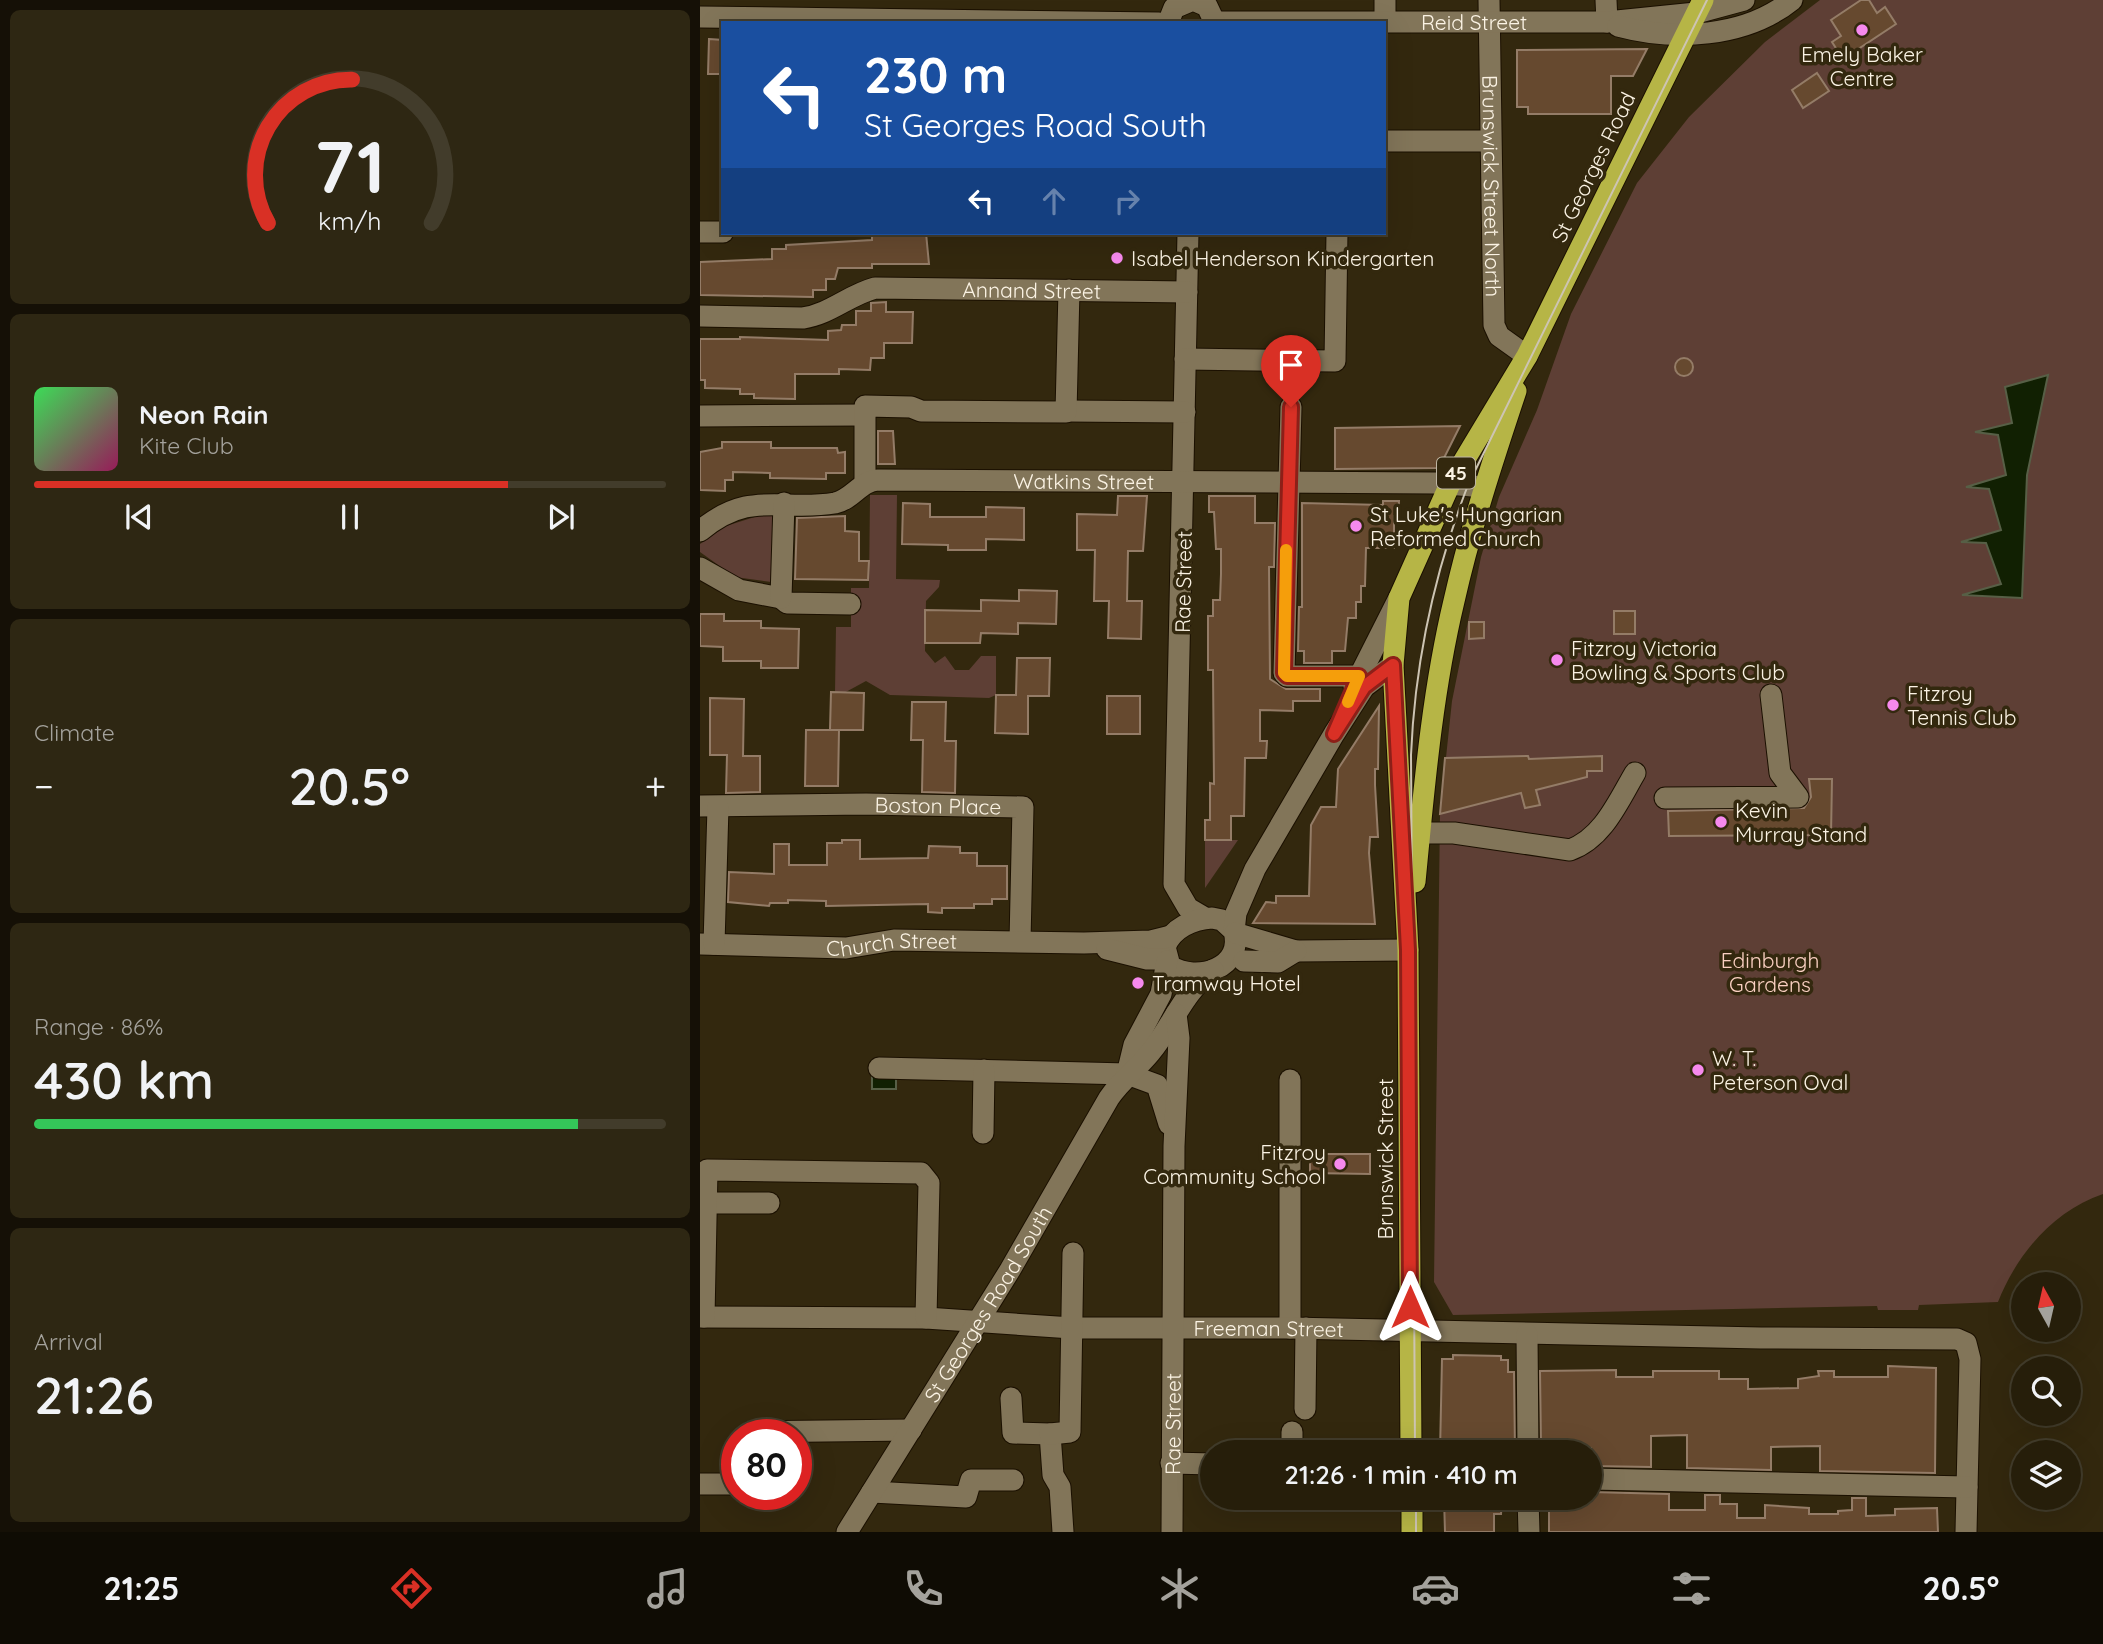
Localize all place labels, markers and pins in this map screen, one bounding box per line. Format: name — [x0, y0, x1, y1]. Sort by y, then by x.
marker: Emely Baker Centre — [1854, 22, 1870, 38]
place label: Emely Baker Centre — [1801, 41, 1923, 91]
place label: Isabel Henderson Kindergarten — [1131, 245, 1434, 271]
marker: Isabel Henderson Kindergarten — [1109, 250, 1125, 266]
pin — [1261, 335, 1321, 407]
place label: St Luke's Hungarian Reformed Church — [1370, 501, 1562, 551]
marker: St Luke's Hungarian Reformed Church — [1348, 518, 1364, 534]
place label: Fitzroy Victoria Bowling & Sports Club — [1571, 635, 1785, 685]
marker: Fitzroy Victoria Bowling & Sports Club — [1549, 652, 1565, 668]
place label: Fitzroy Tennis Club — [1907, 680, 2017, 730]
marker: Fitzroy Tennis Club — [1885, 697, 1901, 713]
place label: Kevin Murray Stand — [1735, 797, 1867, 847]
marker: Kevin Murray Stand — [1713, 814, 1729, 830]
place label: Tramway Hotel — [1152, 970, 1301, 996]
marker: Tramway Hotel — [1130, 975, 1146, 991]
place label: W. T. Peterson Oval — [1712, 1045, 1848, 1095]
marker: W. T. Peterson Oval — [1690, 1062, 1706, 1078]
place label: Fitzroy Community School — [1143, 1139, 1326, 1189]
marker: Fitzroy Community School — [1332, 1156, 1348, 1172]

